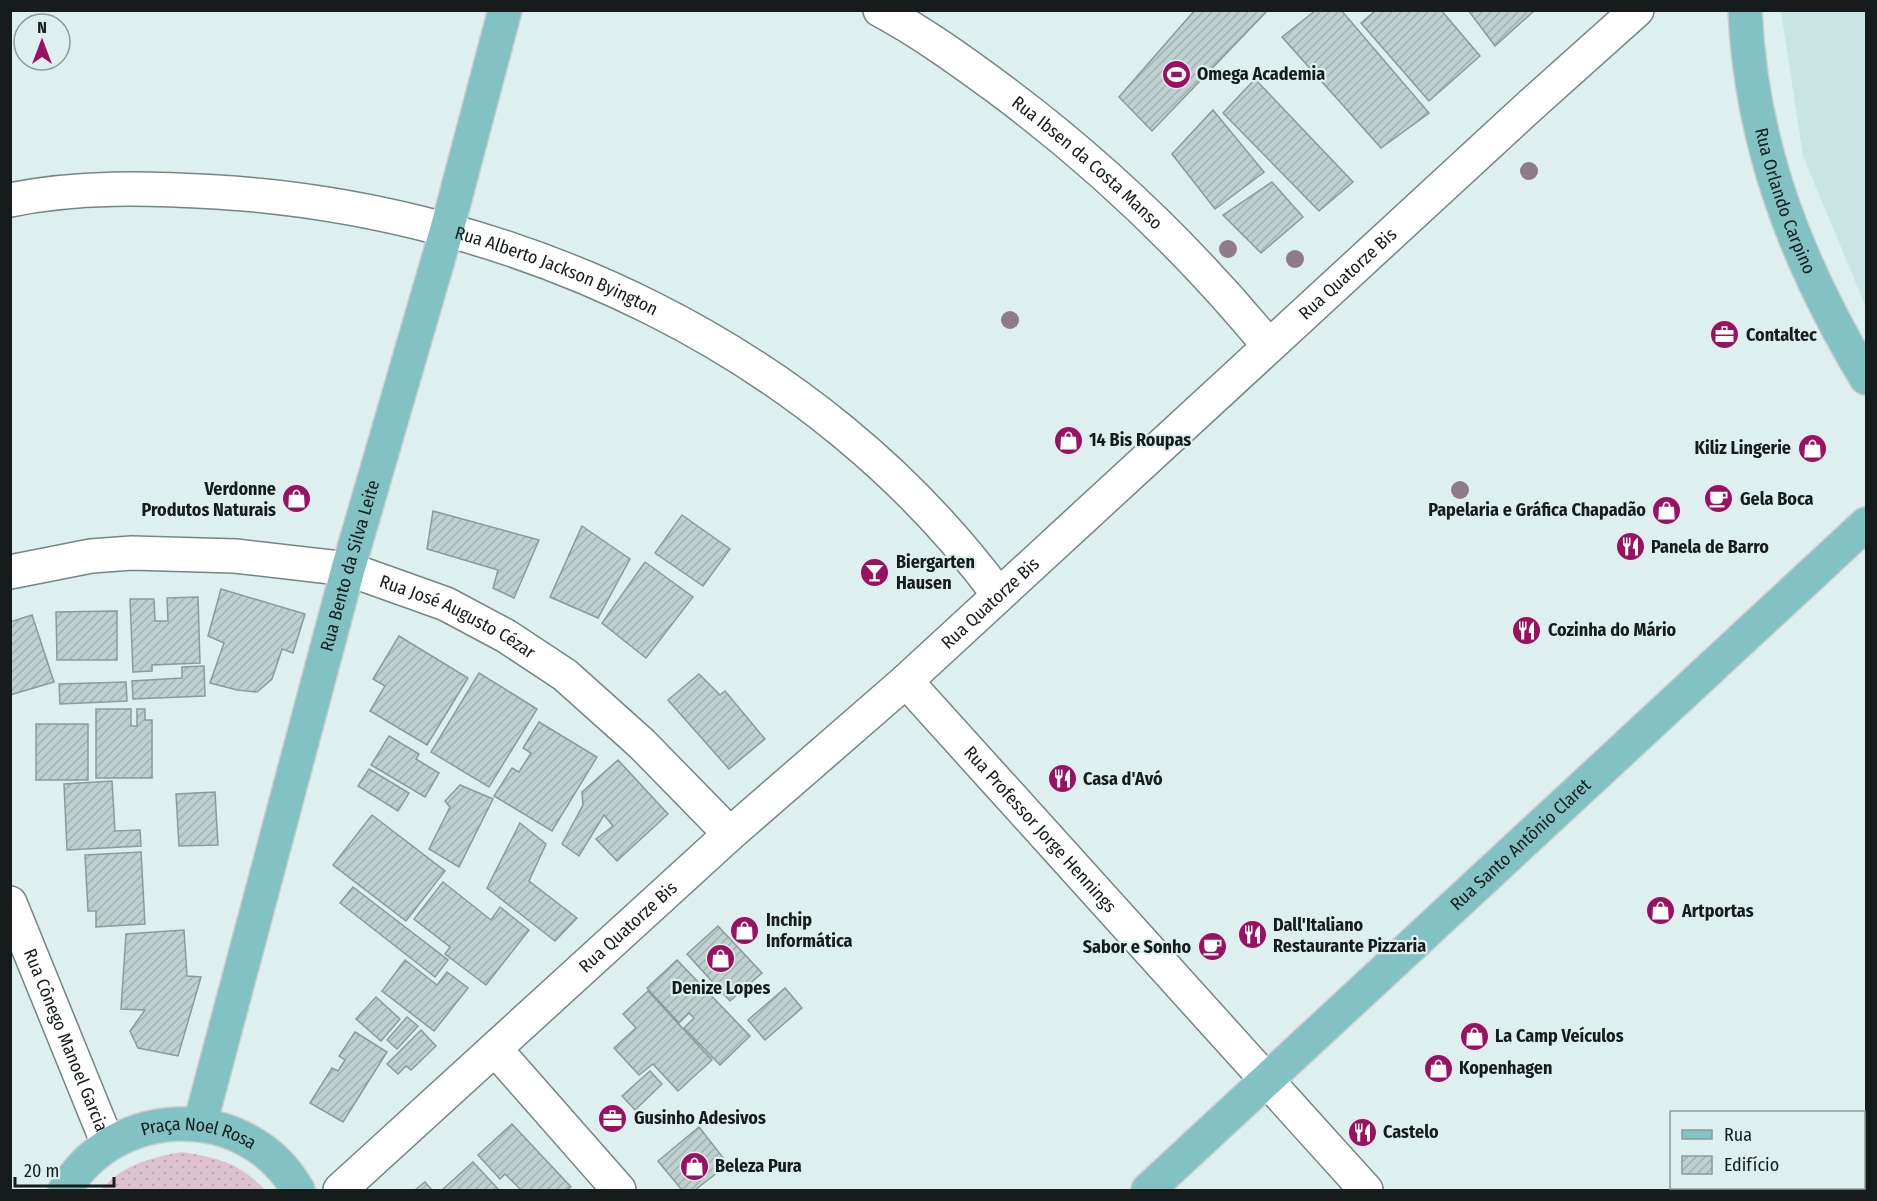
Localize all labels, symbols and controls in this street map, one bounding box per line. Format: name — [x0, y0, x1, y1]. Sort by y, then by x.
north arrow — [12, 12, 72, 72]
text: N — [37, 18, 47, 37]
sports icon: Omega Academia — [1160, 58, 1192, 90]
place label: Omega Academia — [1197, 63, 1325, 85]
street label: Rua Ibsen da Costa Manso — [1007, 91, 1167, 234]
street label: Rua Orlando Carpino — [1750, 126, 1820, 277]
street label: Rua Alberto Jackson Byington — [452, 222, 662, 320]
street label: Rua Quatorze Bis — [1294, 223, 1401, 324]
office icon: Contaltec — [1709, 319, 1741, 351]
place label: Contaltec — [1746, 324, 1817, 346]
shop icon: 14 Bis Roupas — [1052, 424, 1084, 456]
place label: 14 Bis Roupas — [1089, 429, 1191, 451]
shop icon: Kiliz Lingerie — [1796, 432, 1828, 464]
place label: Kiliz Lingerie — [1695, 437, 1791, 459]
street label: Rua Bento da Silva Leite — [315, 477, 384, 654]
place label: Verdonne Produtos Naturais — [142, 478, 276, 521]
shop icon: Verdonne Produtos Naturais — [281, 483, 313, 515]
cafe icon: Gela Boca — [1703, 483, 1735, 515]
place label: Gela Boca — [1740, 488, 1814, 510]
shop icon: Papelaria e Gráfica Chapadão — [1651, 494, 1683, 526]
place label: Papelaria e Gráfica Chapadão — [1428, 499, 1646, 521]
restaurant icon: Panela de Barro — [1614, 531, 1646, 563]
place label: Panela de Barro — [1651, 536, 1769, 558]
place label: Biergarten Hausen — [896, 551, 975, 594]
street label: Rua Quatorze Bis — [937, 552, 1044, 654]
bar icon: Biergarten Hausen — [859, 556, 891, 588]
street label: Rua José Augusto Cézar — [376, 570, 540, 664]
restaurant icon: Cozinha do Mário — [1511, 614, 1543, 646]
place label: Cozinha do Mário — [1548, 619, 1677, 641]
street label: Rua Professor Jorge Hennings — [959, 742, 1121, 917]
restaurant icon: Casa d'Avó — [1046, 763, 1078, 795]
place label: Casa d'Avó — [1083, 768, 1163, 790]
street label: Rua Santo Antônio Claret — [1446, 774, 1595, 915]
street label: Rua Quatorze Bis — [574, 877, 682, 977]
shop icon: Artportas — [1645, 895, 1677, 927]
place label: Artportas — [1681, 900, 1754, 922]
place label: Inchip Informática — [766, 909, 853, 952]
shop icon: Inchip Informática — [729, 914, 761, 946]
place label: Dall'Italiano Restaurante Pizzaria — [1273, 914, 1426, 957]
restaurant icon: Dall'Italiano Restaurante Pizzaria — [1236, 919, 1268, 951]
cafe icon: Sabor e Sonho — [1196, 931, 1228, 963]
place label: Sabor e Sonho — [1083, 936, 1191, 958]
shop icon: Denize Lopes — [705, 943, 737, 975]
street label: Rua Cônego Manoel Garcia — [19, 945, 113, 1135]
place label: Denize Lopes — [672, 977, 770, 999]
shop icon: La Camp Veículos — [1458, 1020, 1490, 1052]
place label: La Camp Veículos — [1495, 1025, 1624, 1047]
shop icon: Kopenhagen — [1422, 1052, 1454, 1084]
place label: Kopenhagen — [1459, 1057, 1552, 1079]
office icon: Gusinho Adesivos — [597, 1102, 629, 1134]
place label: Gusinho Adesivos — [634, 1107, 766, 1129]
legend — [1670, 1111, 1865, 1189]
street label: Praça Noel Rosa — [138, 1113, 260, 1154]
restaurant icon: Castelo — [1346, 1116, 1378, 1148]
place label: Castelo — [1383, 1121, 1439, 1143]
text: Rua — [1724, 1124, 1752, 1146]
scale bar — [15, 1150, 114, 1188]
shop icon: Beleza Pura — [678, 1150, 710, 1182]
text: Edifício — [1724, 1154, 1779, 1176]
place label: Beleza Pura — [715, 1155, 802, 1177]
text: 20 m — [24, 1160, 59, 1182]

